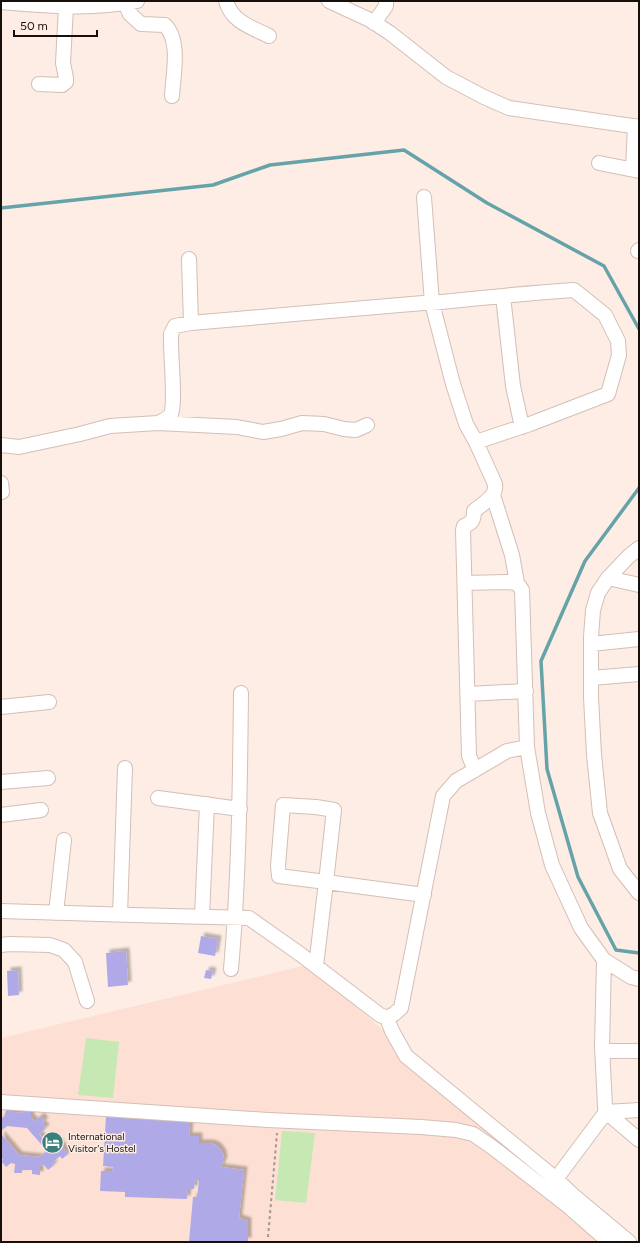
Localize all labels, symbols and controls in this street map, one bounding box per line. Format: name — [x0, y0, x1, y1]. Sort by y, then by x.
scale bar — [14, 12, 97, 38]
text: 50 m — [20, 19, 48, 33]
hotel icon: International Visitor's Hostel — [39, 1129, 65, 1155]
place label: International Visitor's Hostel — [68, 1130, 136, 1155]

